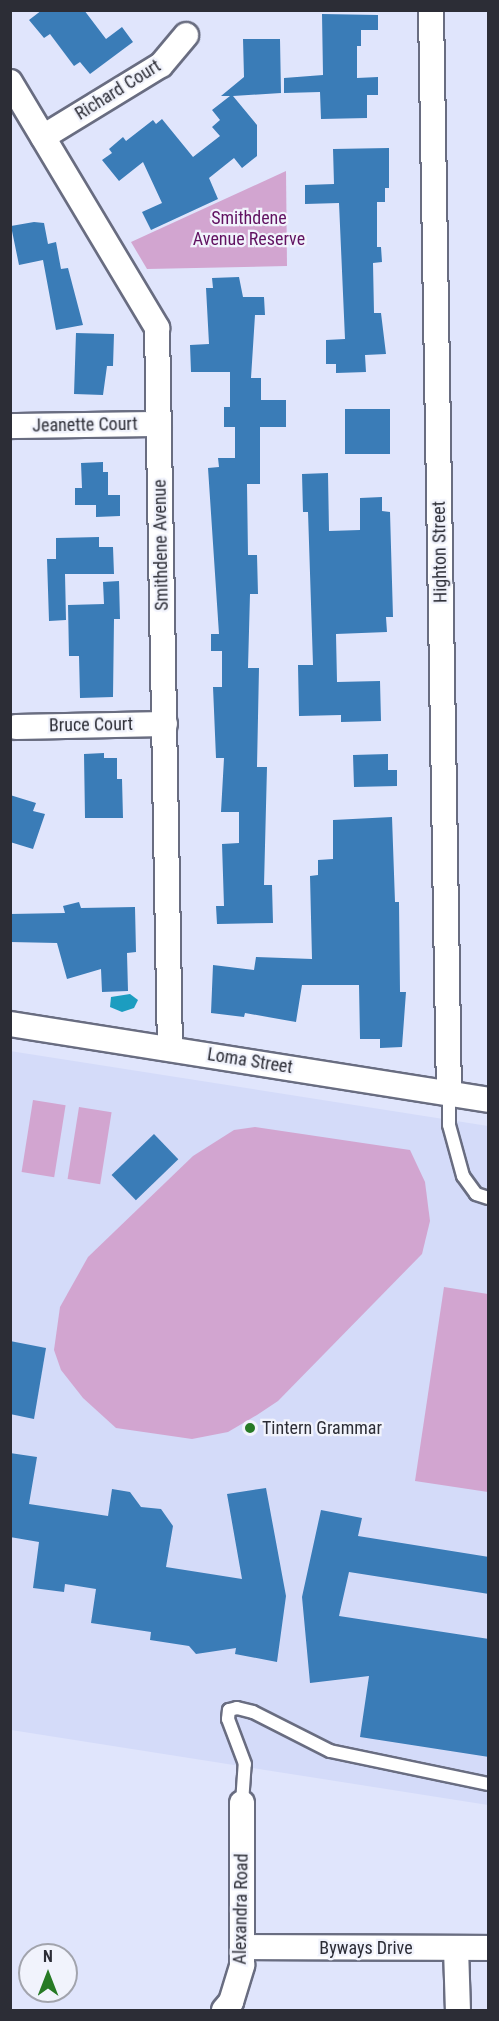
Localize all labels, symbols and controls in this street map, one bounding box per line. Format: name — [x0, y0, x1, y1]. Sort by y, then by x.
street label: Richard Court — [71, 55, 165, 125]
park label: Smithdene Avenue Reserve — [193, 208, 305, 250]
street label: Jeanette Court — [32, 413, 138, 437]
street label: Smithdene Avenue — [149, 479, 173, 611]
street label: Highton Street — [428, 501, 452, 603]
street label: Bruce Court — [49, 713, 133, 737]
street label: Loma Street — [206, 1044, 294, 1078]
place label: Tintern Grammar — [262, 1417, 382, 1439]
marker: Tintern Grammar — [243, 1421, 257, 1435]
street label: Alexandra Road — [229, 1853, 253, 1965]
street label: Byways Drive — [319, 1937, 413, 1959]
north arrow — [18, 1943, 78, 2003]
text: N — [43, 1947, 53, 1966]

